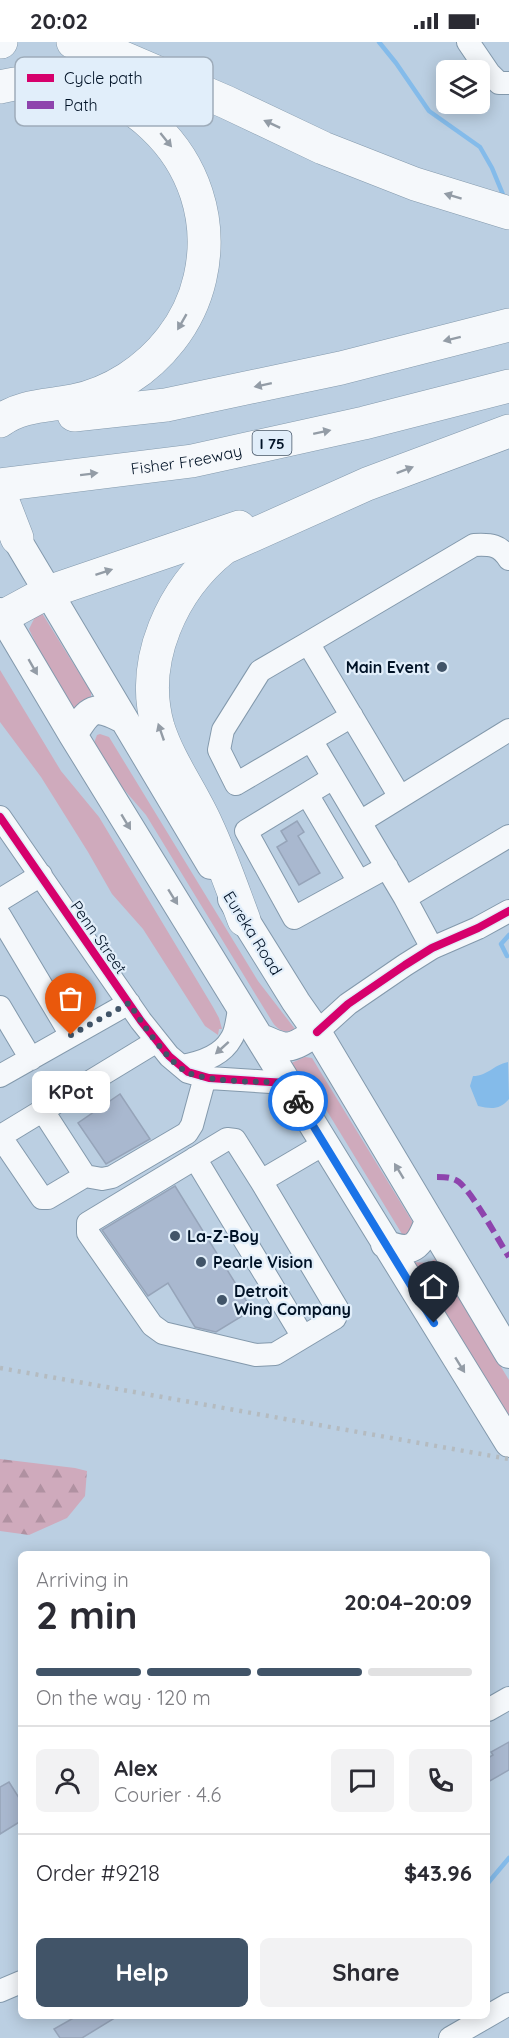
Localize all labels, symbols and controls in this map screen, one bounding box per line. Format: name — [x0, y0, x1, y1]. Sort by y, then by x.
text: 20:02 — [30, 7, 88, 35]
legend — [15, 57, 213, 126]
map controls — [436, 60, 490, 114]
button: layers — [436, 60, 490, 114]
text: Cycle path — [64, 68, 143, 88]
text: Path — [64, 95, 98, 115]
one-way arrow — [264, 120, 281, 129]
one-way arrow — [159, 132, 172, 148]
one-way arrow — [444, 191, 462, 200]
one-way arrow — [177, 314, 188, 330]
one-way arrow — [443, 335, 462, 345]
one-way arrow — [253, 380, 272, 390]
one-way arrow — [313, 427, 332, 436]
road number: I 75 — [252, 431, 292, 455]
street label: Fisher Freeway — [130, 440, 244, 479]
one-way arrow — [396, 465, 414, 475]
one-way arrow — [80, 469, 99, 479]
one-way arrow — [95, 567, 113, 577]
place label: Main Event — [346, 657, 430, 677]
one-way arrow — [28, 659, 38, 676]
marker: Main Event — [435, 660, 449, 674]
one-way arrow — [155, 723, 165, 741]
one-way arrow — [121, 814, 132, 830]
street label: Eureka Road — [219, 887, 287, 979]
one-way arrow — [167, 889, 178, 905]
street label: Penn Street — [66, 896, 132, 978]
pin — [45, 973, 96, 1035]
icon: bag — [54, 982, 87, 1015]
one-way arrow — [215, 1041, 230, 1055]
callout: KPot — [32, 1071, 110, 1113]
courier — [268, 1071, 328, 1131]
text: KPot — [48, 1079, 94, 1104]
icon: bike — [282, 1085, 315, 1118]
one-way arrow — [394, 1162, 404, 1179]
place label: La-Z-Boy — [187, 1226, 259, 1246]
marker: La-Z-Boy — [168, 1229, 182, 1243]
place label: Pearle Vision — [213, 1252, 313, 1272]
marker: Pearle Vision — [194, 1255, 208, 1269]
pin — [408, 1261, 459, 1323]
icon: home — [417, 1270, 450, 1303]
place label: Detroit Wing Company — [234, 1281, 351, 1319]
marker: Detroit Wing Company — [215, 1293, 229, 1307]
one-way arrow — [455, 1357, 466, 1373]
text: Arriving in — [36, 1567, 129, 1592]
text: 20:04–20:09 — [344, 1588, 472, 1616]
text: 2 min — [36, 1590, 138, 1639]
text: On the way · 120 m — [36, 1685, 211, 1710]
button: person — [36, 1749, 99, 1812]
button: chat — [331, 1749, 394, 1812]
button: phone — [409, 1749, 472, 1812]
text: Alex — [114, 1754, 157, 1782]
text: Courier · 4.6 — [114, 1782, 221, 1807]
text: Order #9218 — [36, 1859, 160, 1887]
text: $43.96 — [404, 1859, 472, 1887]
button: Help — [36, 1938, 248, 2007]
button: Share — [260, 1938, 472, 2007]

